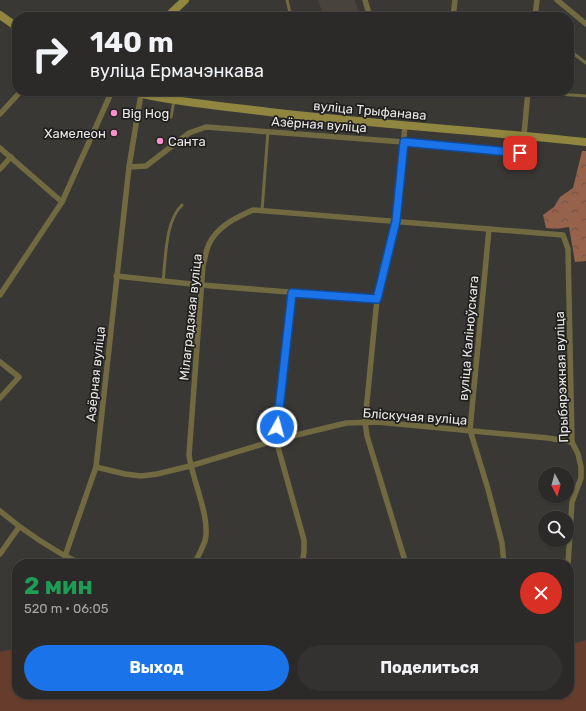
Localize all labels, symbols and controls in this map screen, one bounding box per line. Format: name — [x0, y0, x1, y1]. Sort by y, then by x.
text: 140 m — [90, 26, 174, 59]
icon: right — [24, 28, 76, 80]
text: вуліца Ермачэнкава — [90, 60, 264, 82]
street label: вуліца Трыфанава — [313, 98, 427, 123]
place label: Big Hog — [122, 106, 169, 122]
marker: Big Hog — [109, 108, 119, 118]
street label: Азёрная вуліца — [271, 114, 367, 135]
place label: Хамелеон — [44, 126, 106, 141]
marker: Хамелеон — [109, 128, 119, 138]
place label: Санта — [168, 134, 206, 149]
marker: Санта — [155, 136, 165, 146]
pin — [503, 136, 537, 170]
icon: arrive — [509, 142, 531, 164]
street label: Мілаградзкая вуліца — [176, 253, 205, 381]
street label: вуліца Каліноўскага — [456, 275, 481, 401]
street label: Прыбярэжная вуліца — [552, 311, 571, 443]
street label: Азёрная вуліца — [83, 326, 108, 422]
street label: Бліскучая вуліца — [362, 405, 468, 428]
position arrow — [256, 406, 298, 448]
north arrow — [538, 467, 574, 503]
map controls — [538, 467, 574, 547]
button: search — [538, 511, 574, 547]
text: 2 мин — [24, 572, 93, 600]
button: close — [520, 572, 562, 614]
text: 520 m · 06:05 — [24, 601, 108, 616]
button: Выход — [24, 645, 289, 691]
button: Поделиться — [297, 645, 562, 691]

